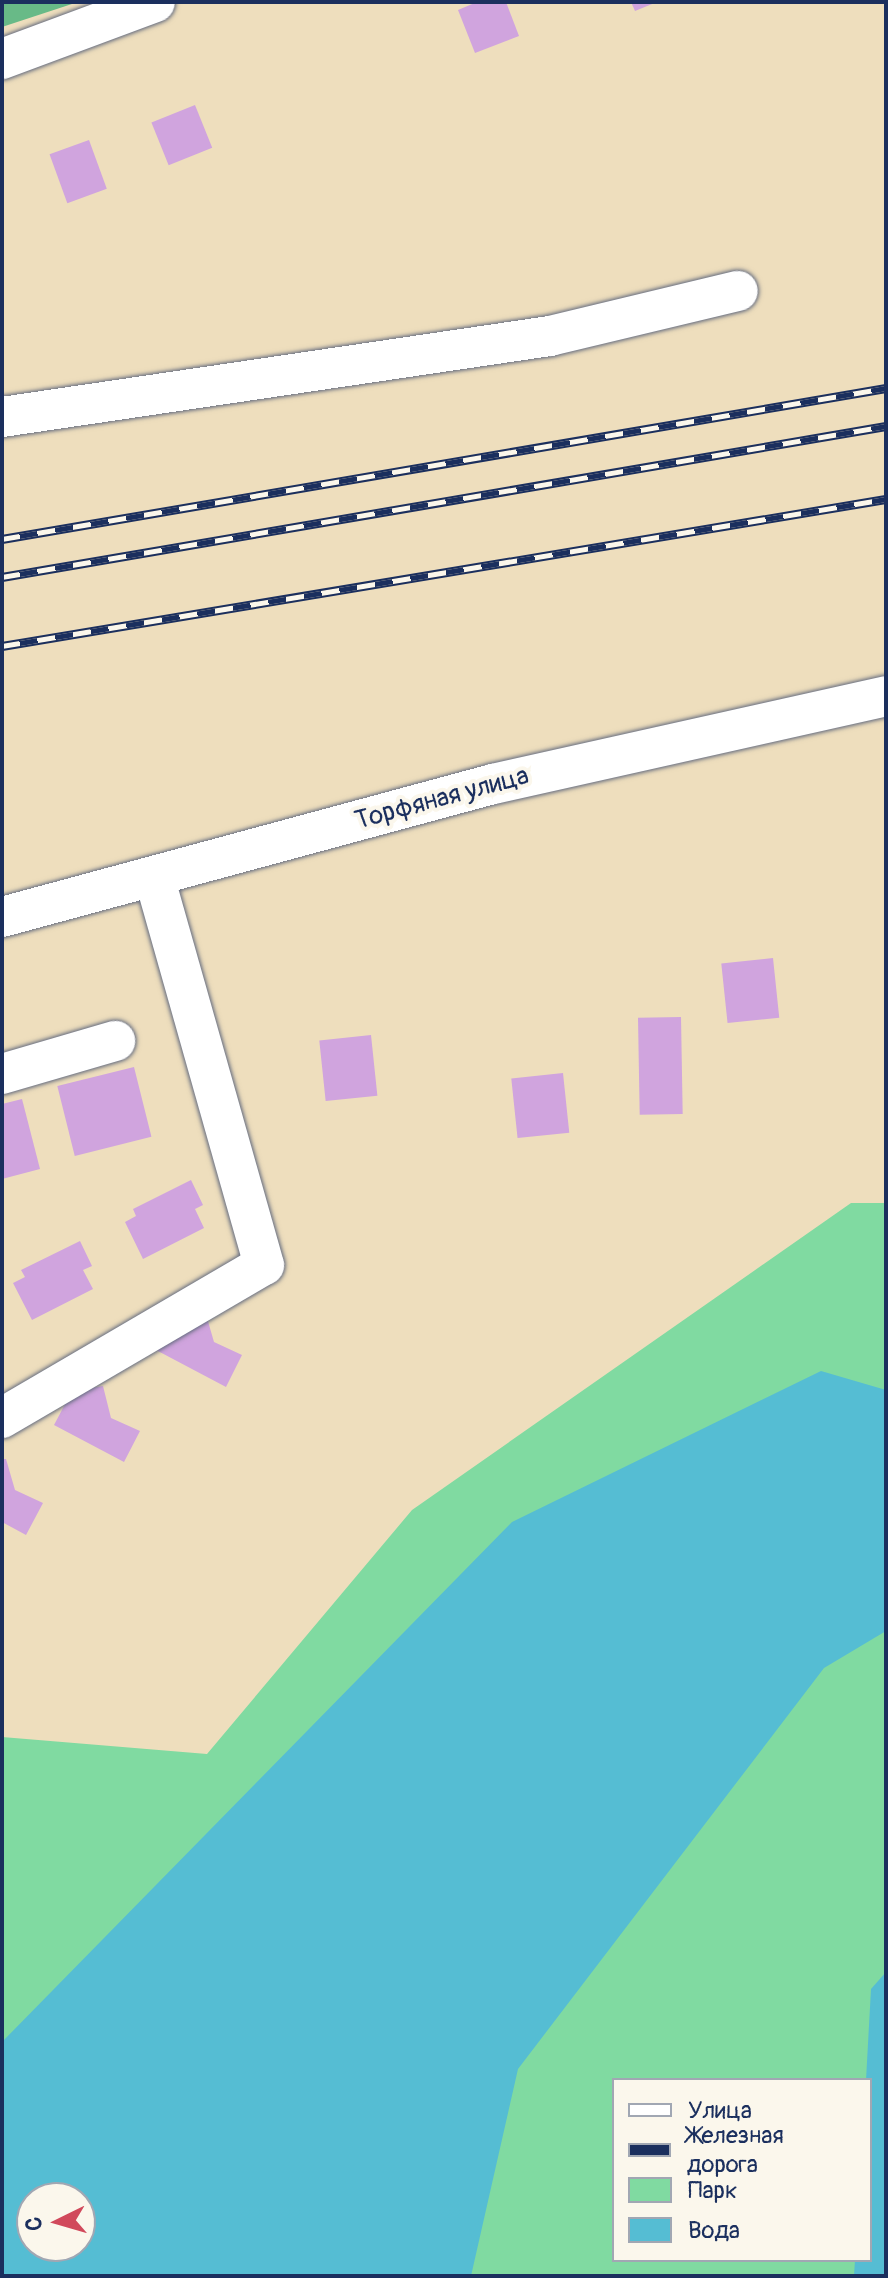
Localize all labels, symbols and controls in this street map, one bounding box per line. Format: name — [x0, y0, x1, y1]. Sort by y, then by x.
street label: Торфяная улица — [352, 761, 532, 837]
legend — [612, 2078, 872, 2262]
text: Улица — [688, 2096, 752, 2125]
text: Железная дорога — [687, 2121, 784, 2179]
text: Парк — [688, 2176, 737, 2205]
north arrow — [16, 2182, 96, 2262]
text: С — [20, 2216, 49, 2232]
text: Вода — [688, 2216, 740, 2245]

